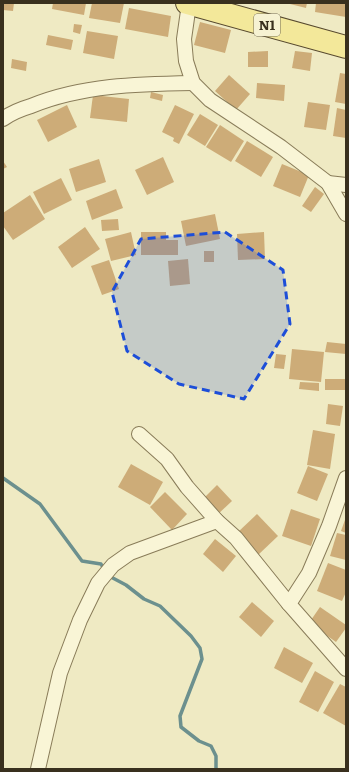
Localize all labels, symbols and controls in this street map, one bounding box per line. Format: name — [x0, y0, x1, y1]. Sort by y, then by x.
road number: N1 — [254, 14, 280, 36]

